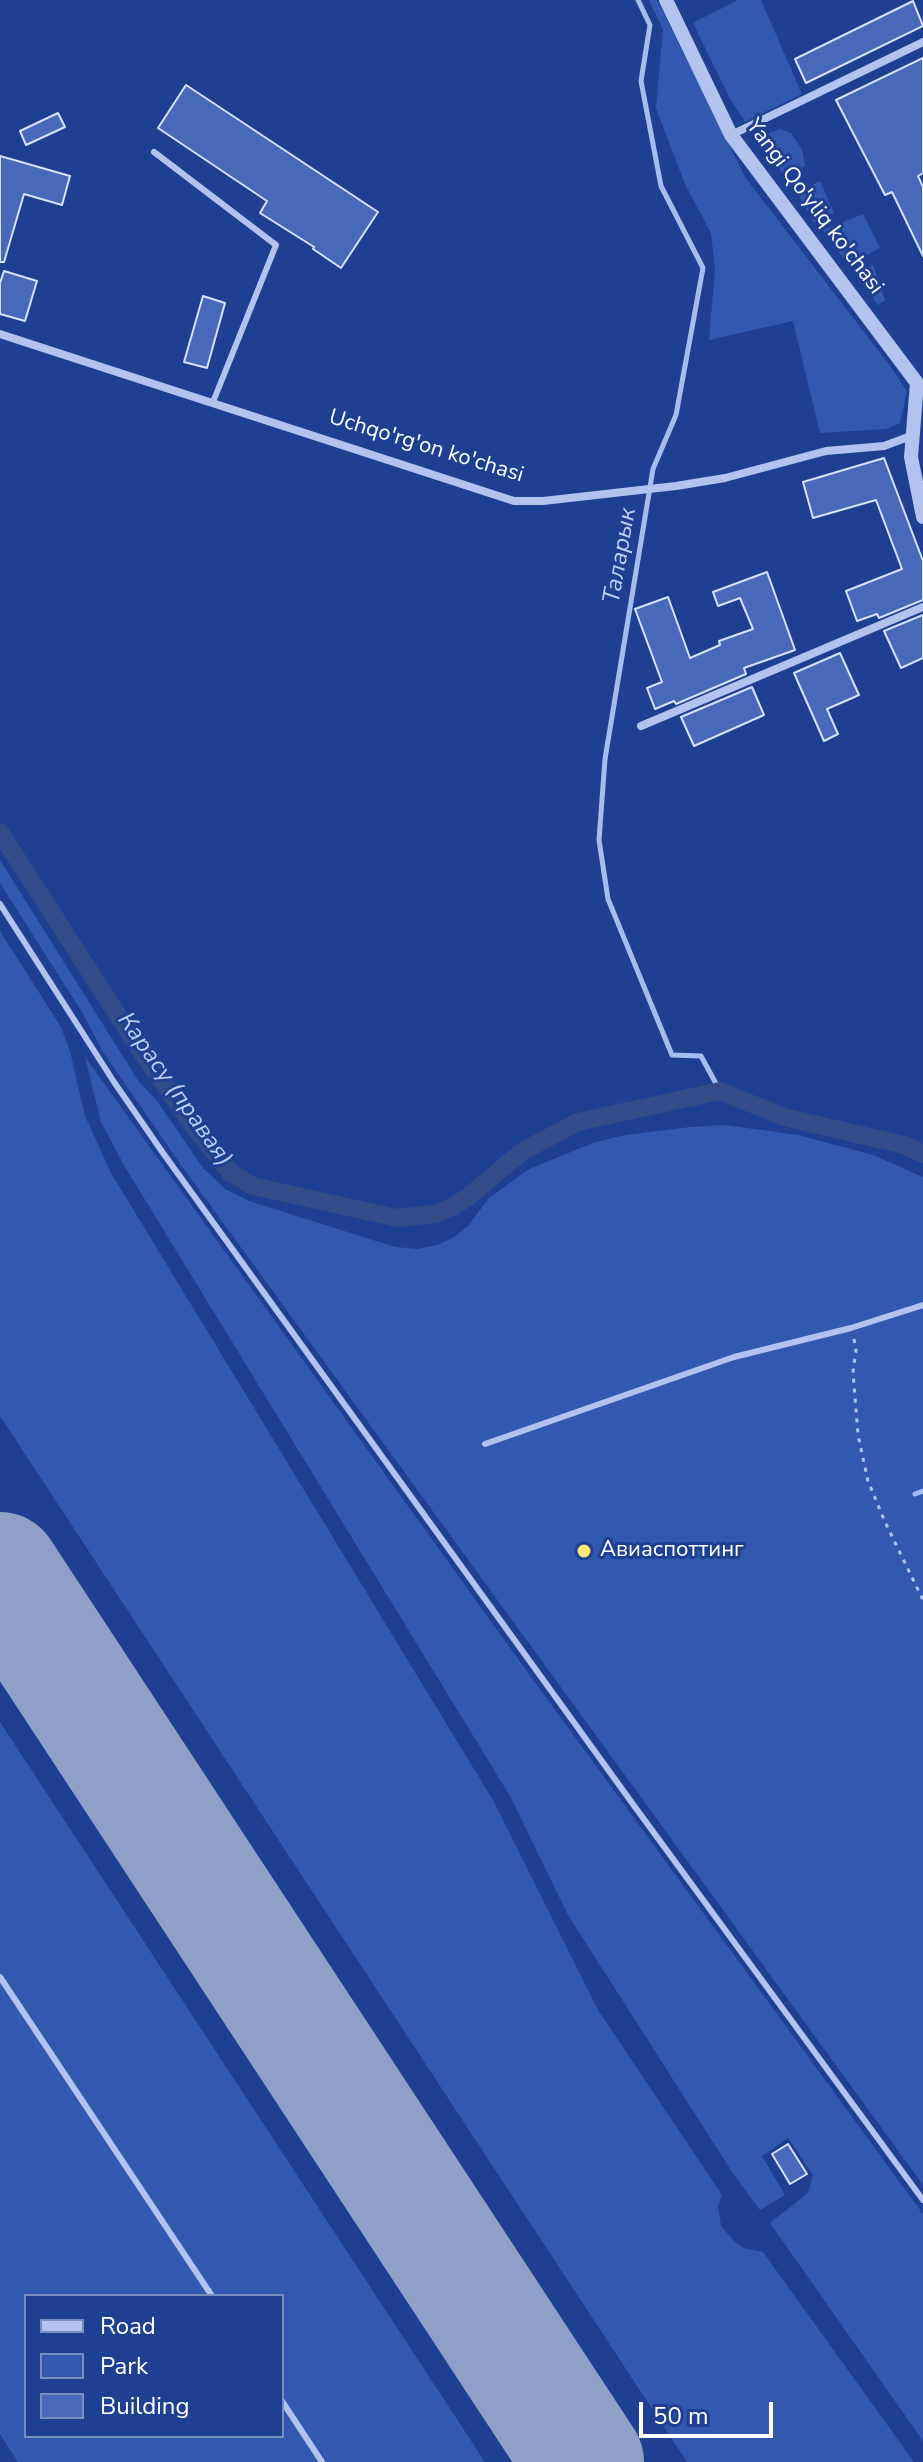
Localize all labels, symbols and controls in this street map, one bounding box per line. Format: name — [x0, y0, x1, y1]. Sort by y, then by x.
street label: Yangi Qo'yliq ko'chasi — [740, 114, 888, 300]
street label: Uchqo'rg'on ko'chasi — [325, 405, 527, 489]
water label: Таларык — [598, 506, 644, 606]
water label: Карасу (правая) — [110, 1008, 238, 1172]
place label: Авиаспоттинг — [600, 1538, 744, 1564]
marker: Авиаспоттинг — [575, 1542, 593, 1560]
legend — [24, 2294, 284, 2438]
text: Road — [100, 2310, 156, 2342]
text: Park — [100, 2350, 148, 2382]
scale bar — [643, 2386, 777, 2436]
text: Building — [100, 2390, 190, 2422]
text: 50 m — [653, 2400, 709, 2432]

